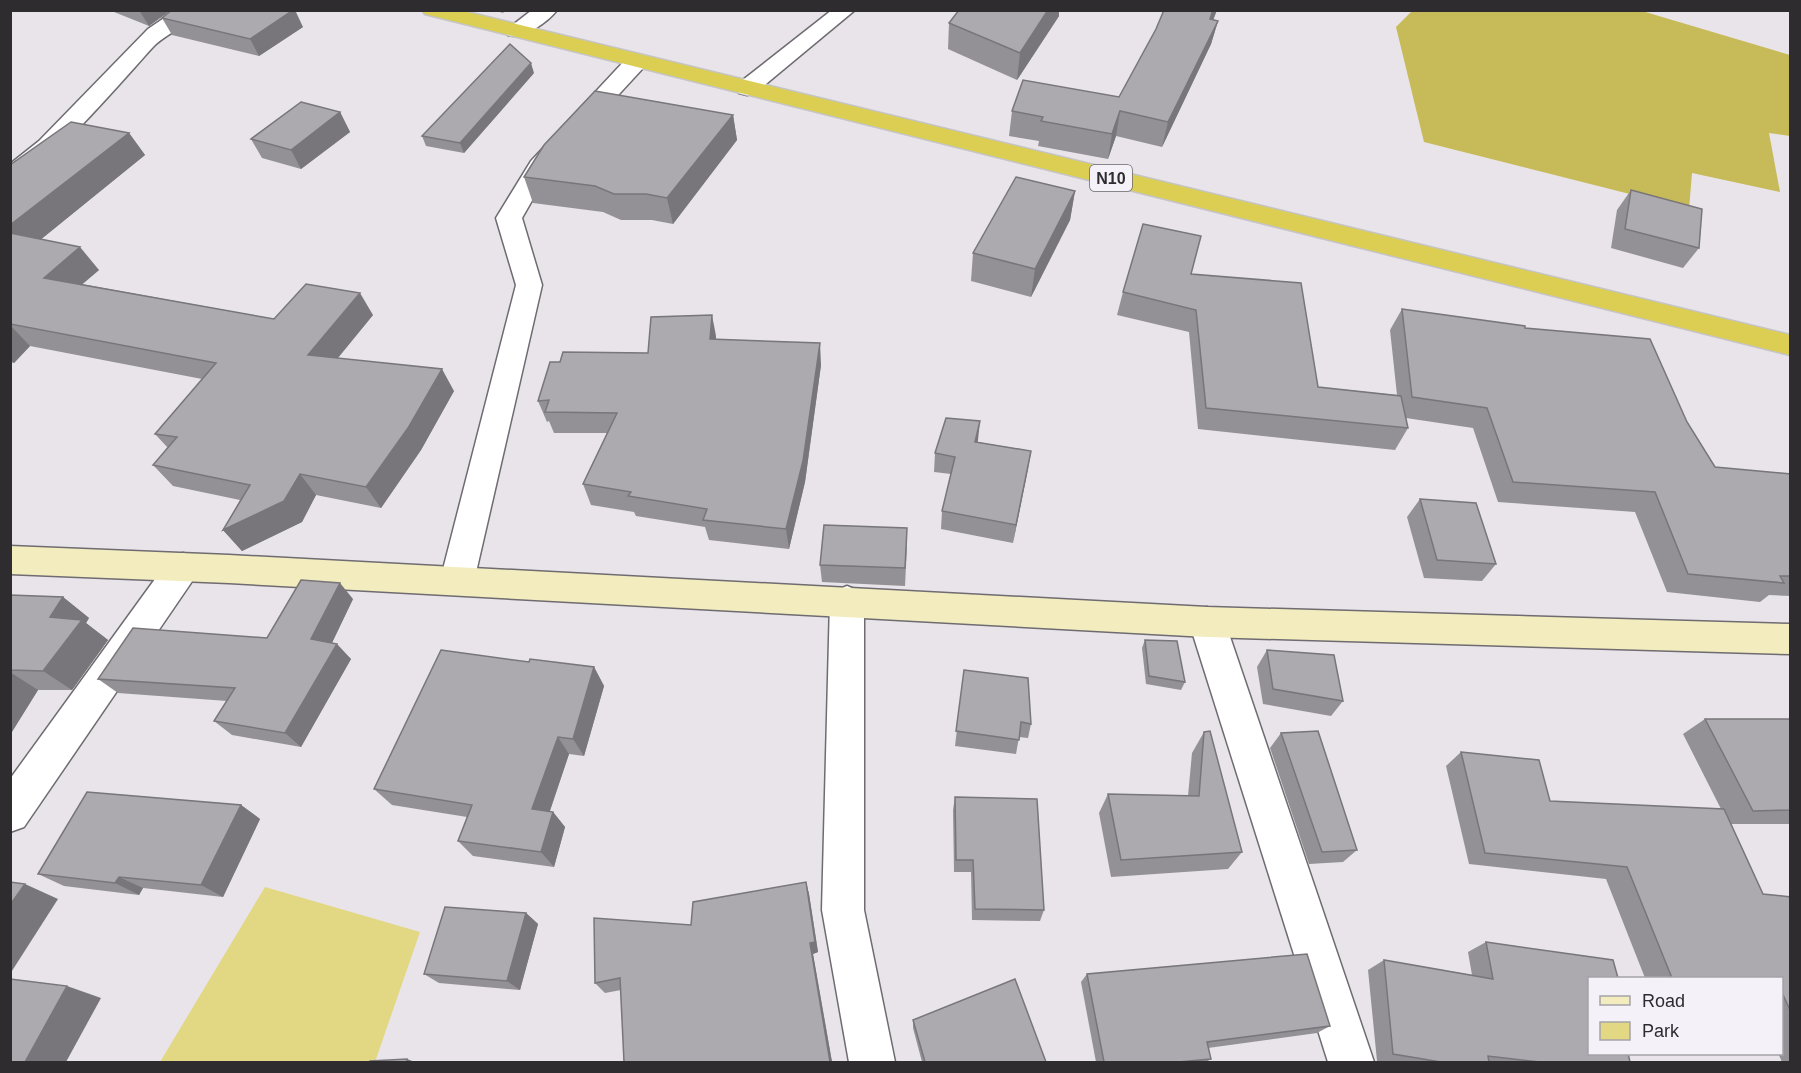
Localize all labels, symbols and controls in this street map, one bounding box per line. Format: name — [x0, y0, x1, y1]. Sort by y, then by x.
road number: N10 — [1090, 165, 1132, 191]
legend — [1588, 977, 1783, 1055]
text: Road — [1642, 991, 1685, 1011]
text: Park — [1642, 1021, 1680, 1041]

